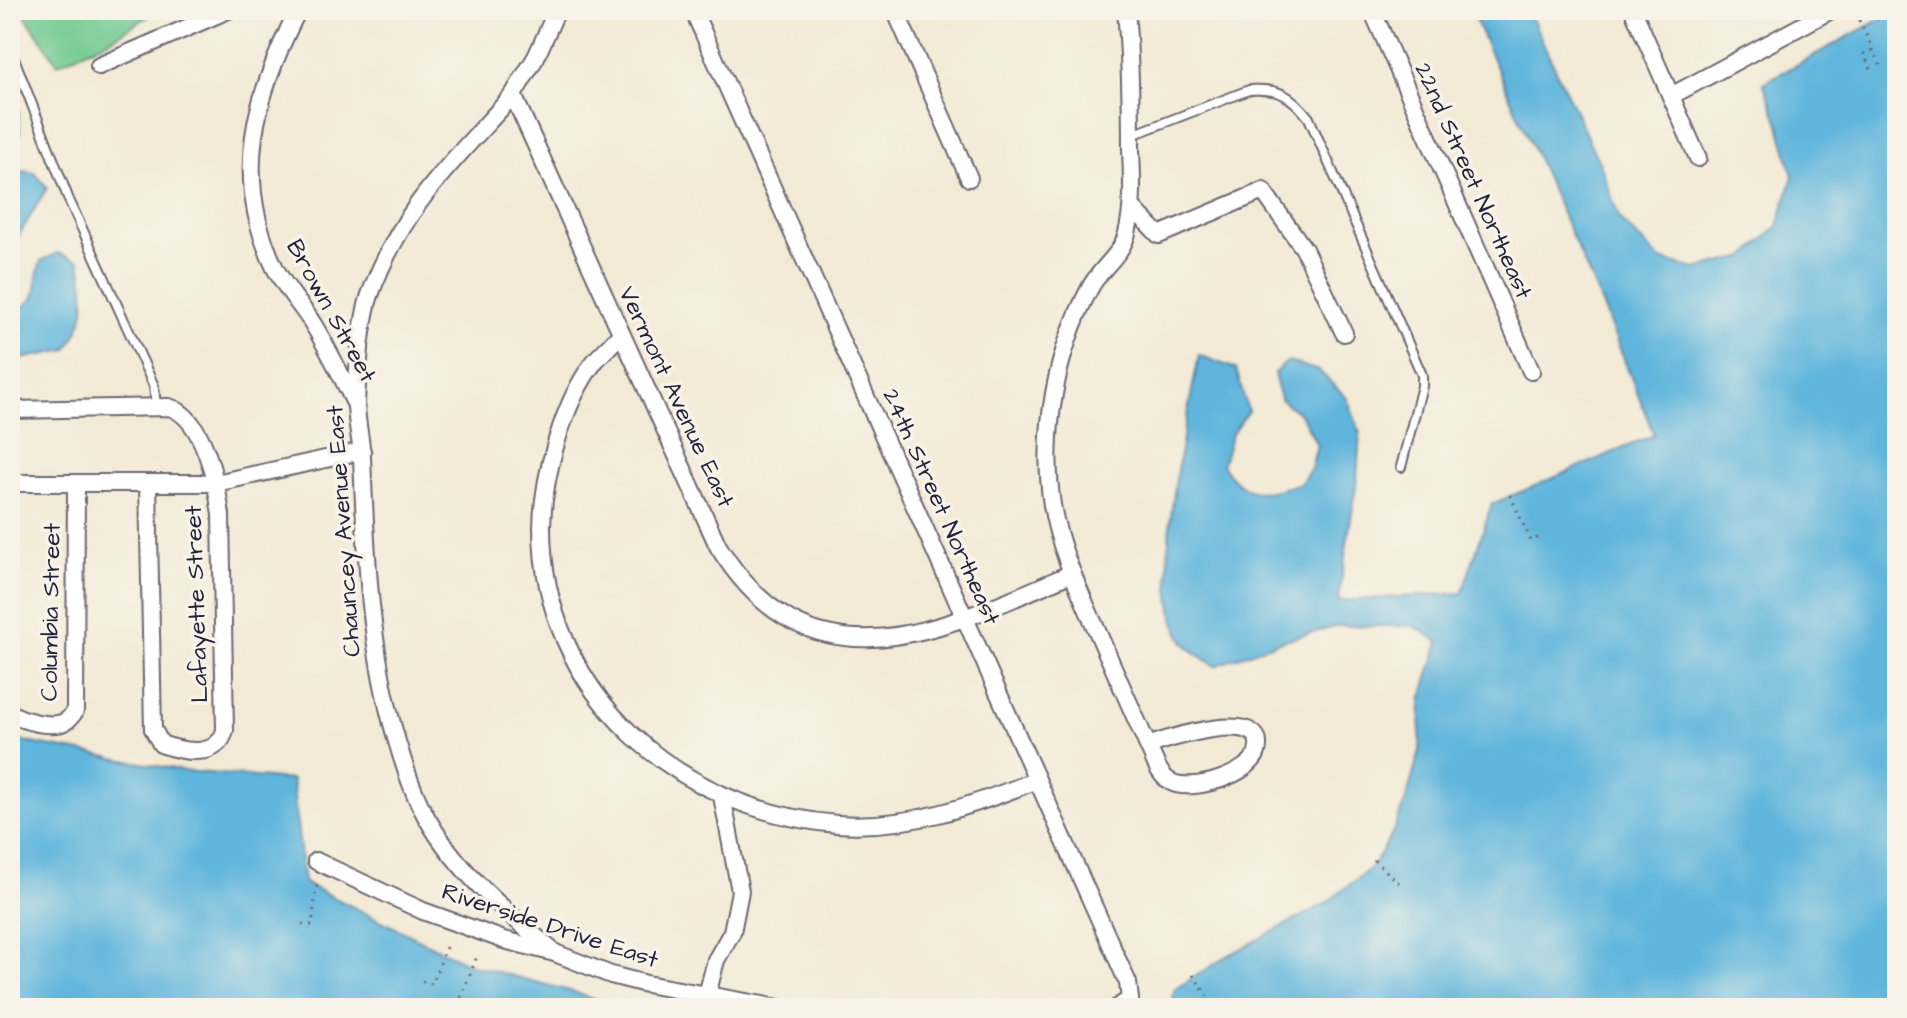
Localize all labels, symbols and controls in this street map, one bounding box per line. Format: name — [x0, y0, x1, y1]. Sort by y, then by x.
street label: 22nd Street Northeast — [1406, 57, 1541, 305]
street label: Brown Street — [278, 233, 385, 389]
street label: Vermont Avenue East — [610, 281, 742, 513]
street label: 24th Street Northeast — [874, 384, 1009, 631]
street label: Chauncey Avenue East — [318, 404, 371, 658]
street label: Lafayette Street — [177, 504, 218, 703]
street label: Columbia Street — [32, 522, 70, 701]
street label: Riverside Drive East — [437, 875, 663, 977]

